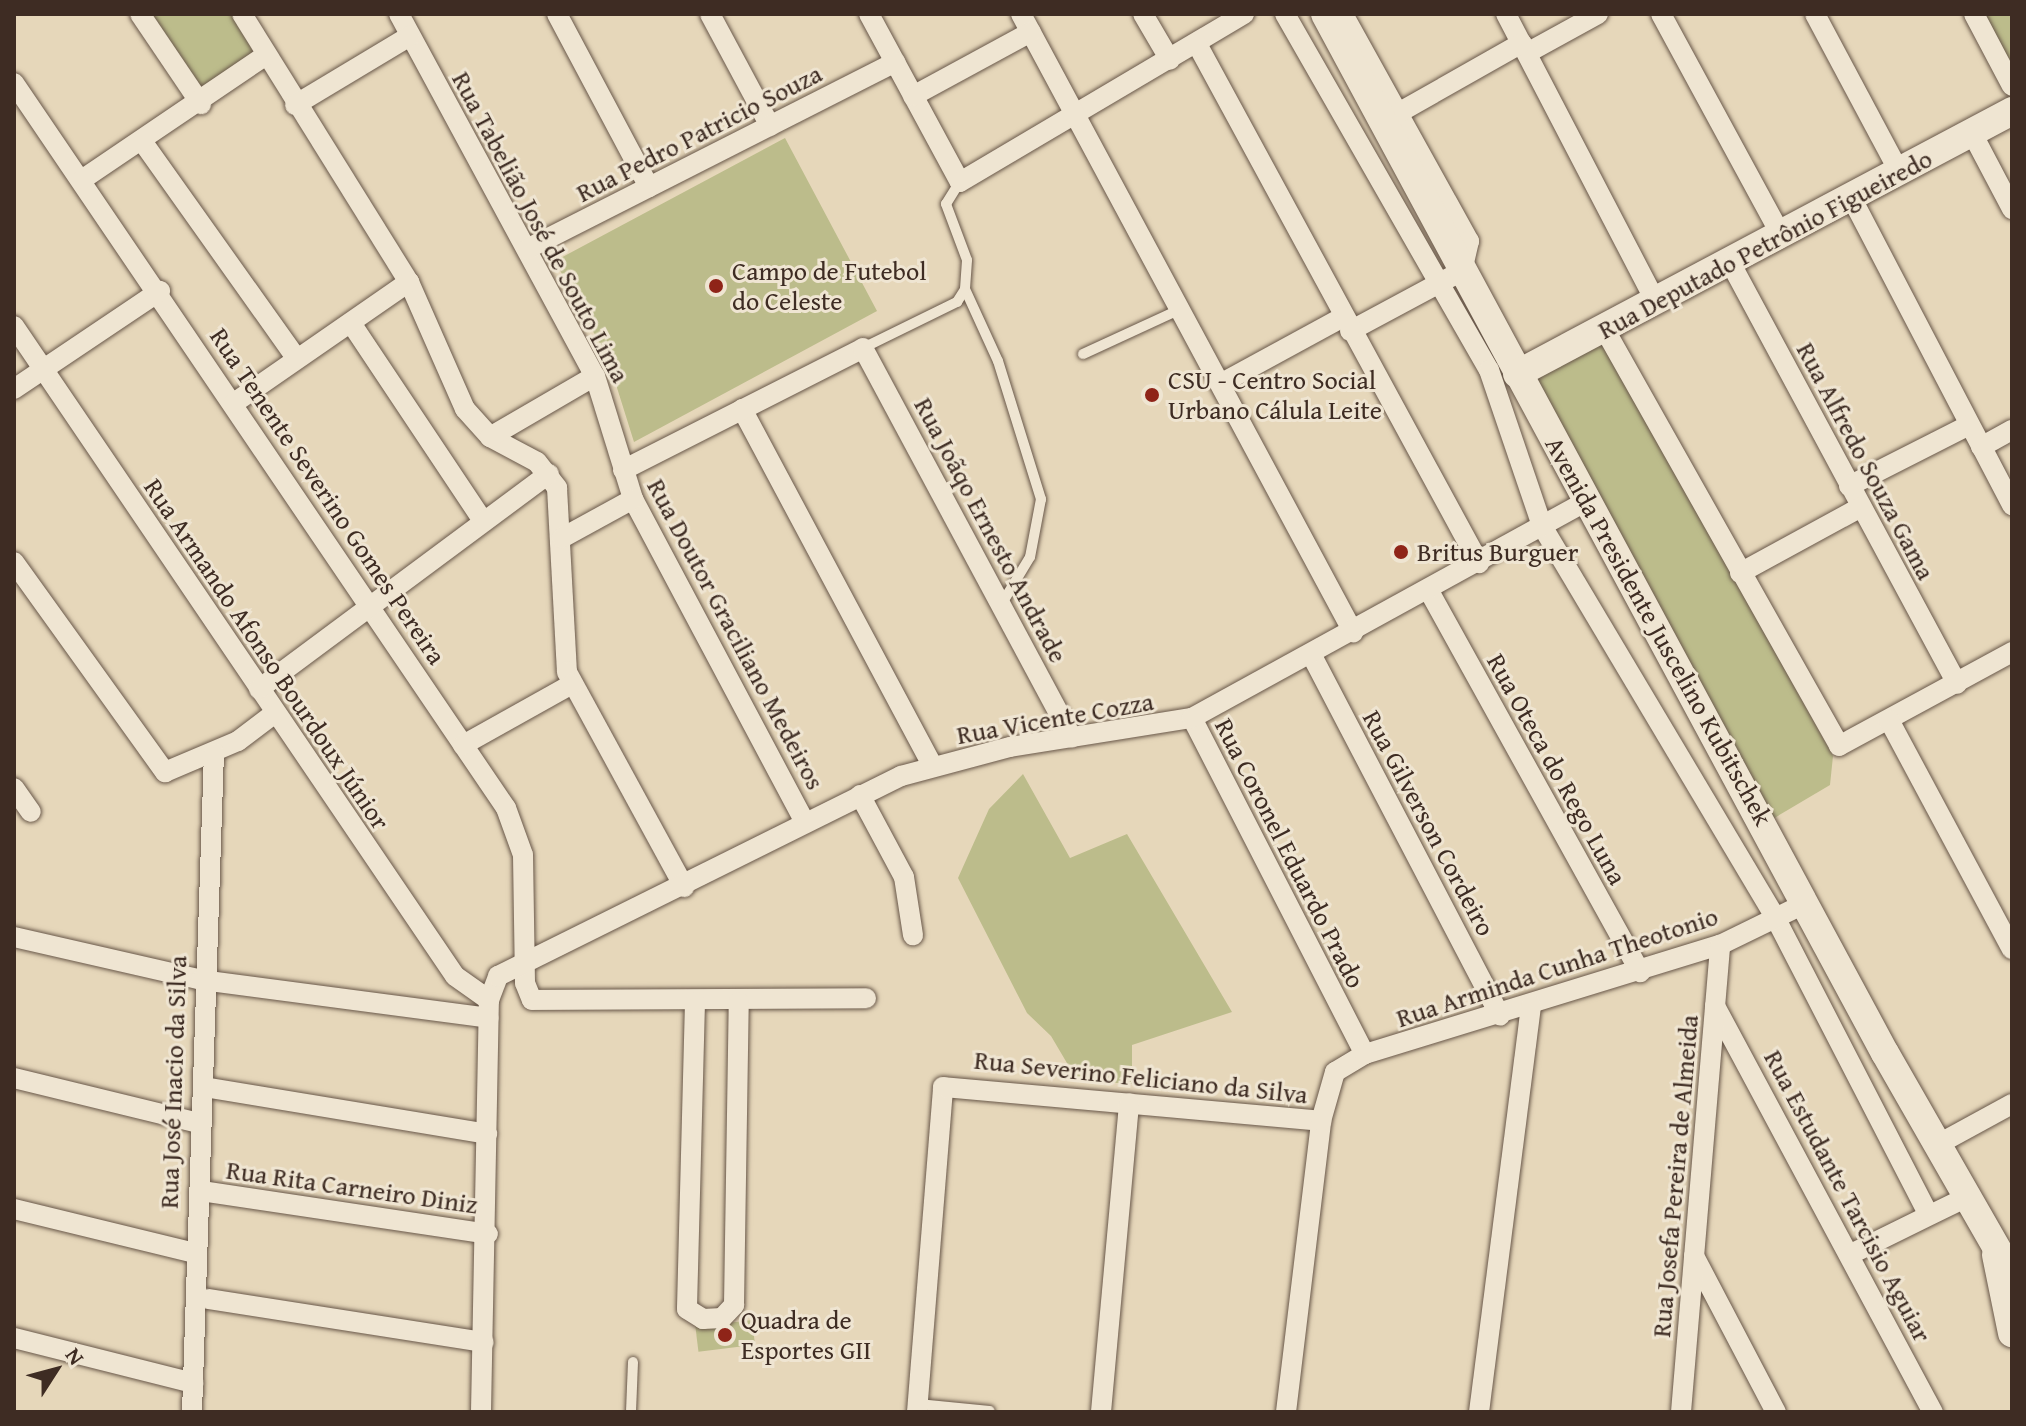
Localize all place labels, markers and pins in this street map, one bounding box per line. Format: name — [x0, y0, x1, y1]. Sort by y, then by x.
place label: Campo de Futebol do Celeste — [732, 255, 927, 316]
marker: Campo de Futebol do Celeste — [707, 277, 725, 295]
place label: CSU - Centro Social Urbano Cálula Leite — [1168, 364, 1382, 426]
marker: CSU - Centro Social Urbano Cálula Leite — [1143, 386, 1161, 404]
place label: Britus Burguer — [1417, 536, 1578, 568]
marker: Britus Burguer — [1392, 543, 1410, 561]
place label: Quadra de Esportes GII — [741, 1304, 871, 1366]
marker: Quadra de Esportes GII — [716, 1326, 734, 1344]

